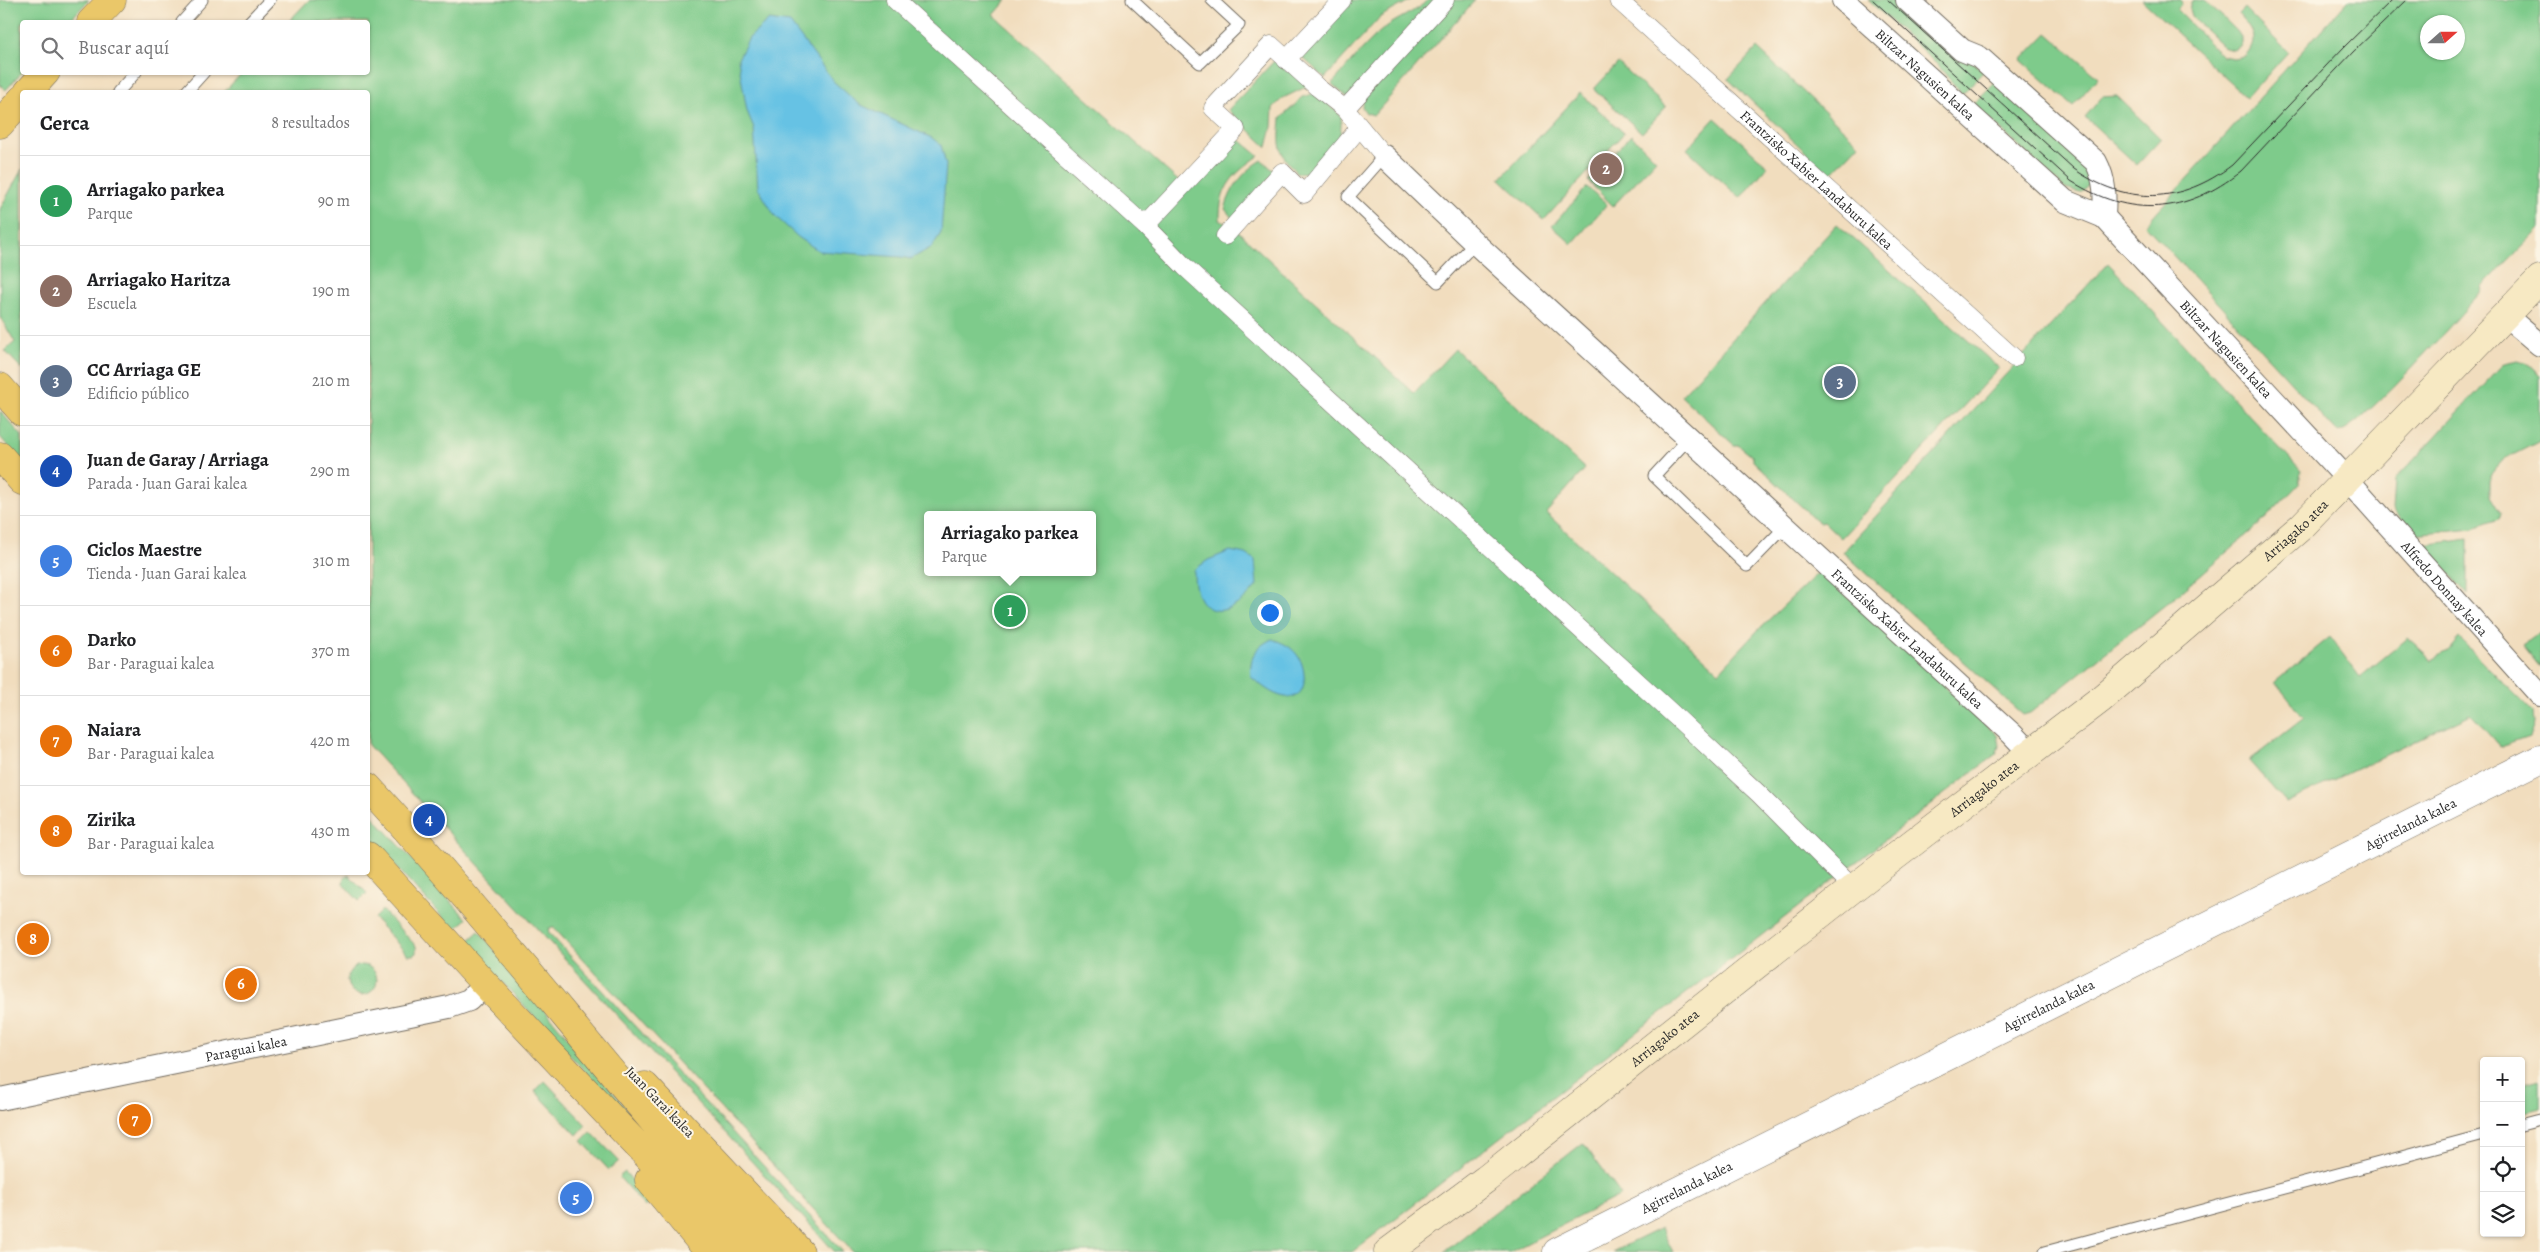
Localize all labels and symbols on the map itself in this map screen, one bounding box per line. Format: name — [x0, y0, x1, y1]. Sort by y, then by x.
north arrow — [2420, 15, 2465, 60]
street label: Biltzar Nagusien kalea — [1871, 24, 1979, 125]
street label: Frantzisko Xabier Landaburu kalea — [1736, 106, 1898, 254]
pin: 2 — [1590, 150, 1622, 188]
street label: Biltzar Nagusien kalea — [2176, 296, 2277, 403]
pin: 3 — [1824, 363, 1856, 401]
street label: Arriagako atea — [2258, 495, 2333, 566]
street label: Alfredo Donnay kalea — [2396, 536, 2493, 640]
street label: Frantzisko Xabier Landaburu kalea — [1827, 564, 1988, 713]
pin: 1 — [994, 592, 1026, 630]
your location — [1257, 600, 1283, 626]
street label: Arriagako atea — [1944, 755, 2023, 822]
street label: Agirrelanda kalea — [2361, 793, 2460, 855]
pin: 4 — [413, 801, 445, 839]
pin: 8 — [17, 920, 49, 958]
pin: 6 — [225, 965, 257, 1003]
street label: Agirrelanda kalea — [1999, 974, 2098, 1037]
street label: Arriagako atea — [1625, 1004, 1703, 1071]
street label: Paraguai kalea — [203, 1031, 289, 1066]
street label: Juan Garai kalea — [621, 1062, 699, 1142]
pin: 7 — [119, 1101, 151, 1139]
street label: Agirrelanda kalea — [1637, 1156, 1736, 1218]
pin: 5 — [560, 1179, 592, 1217]

